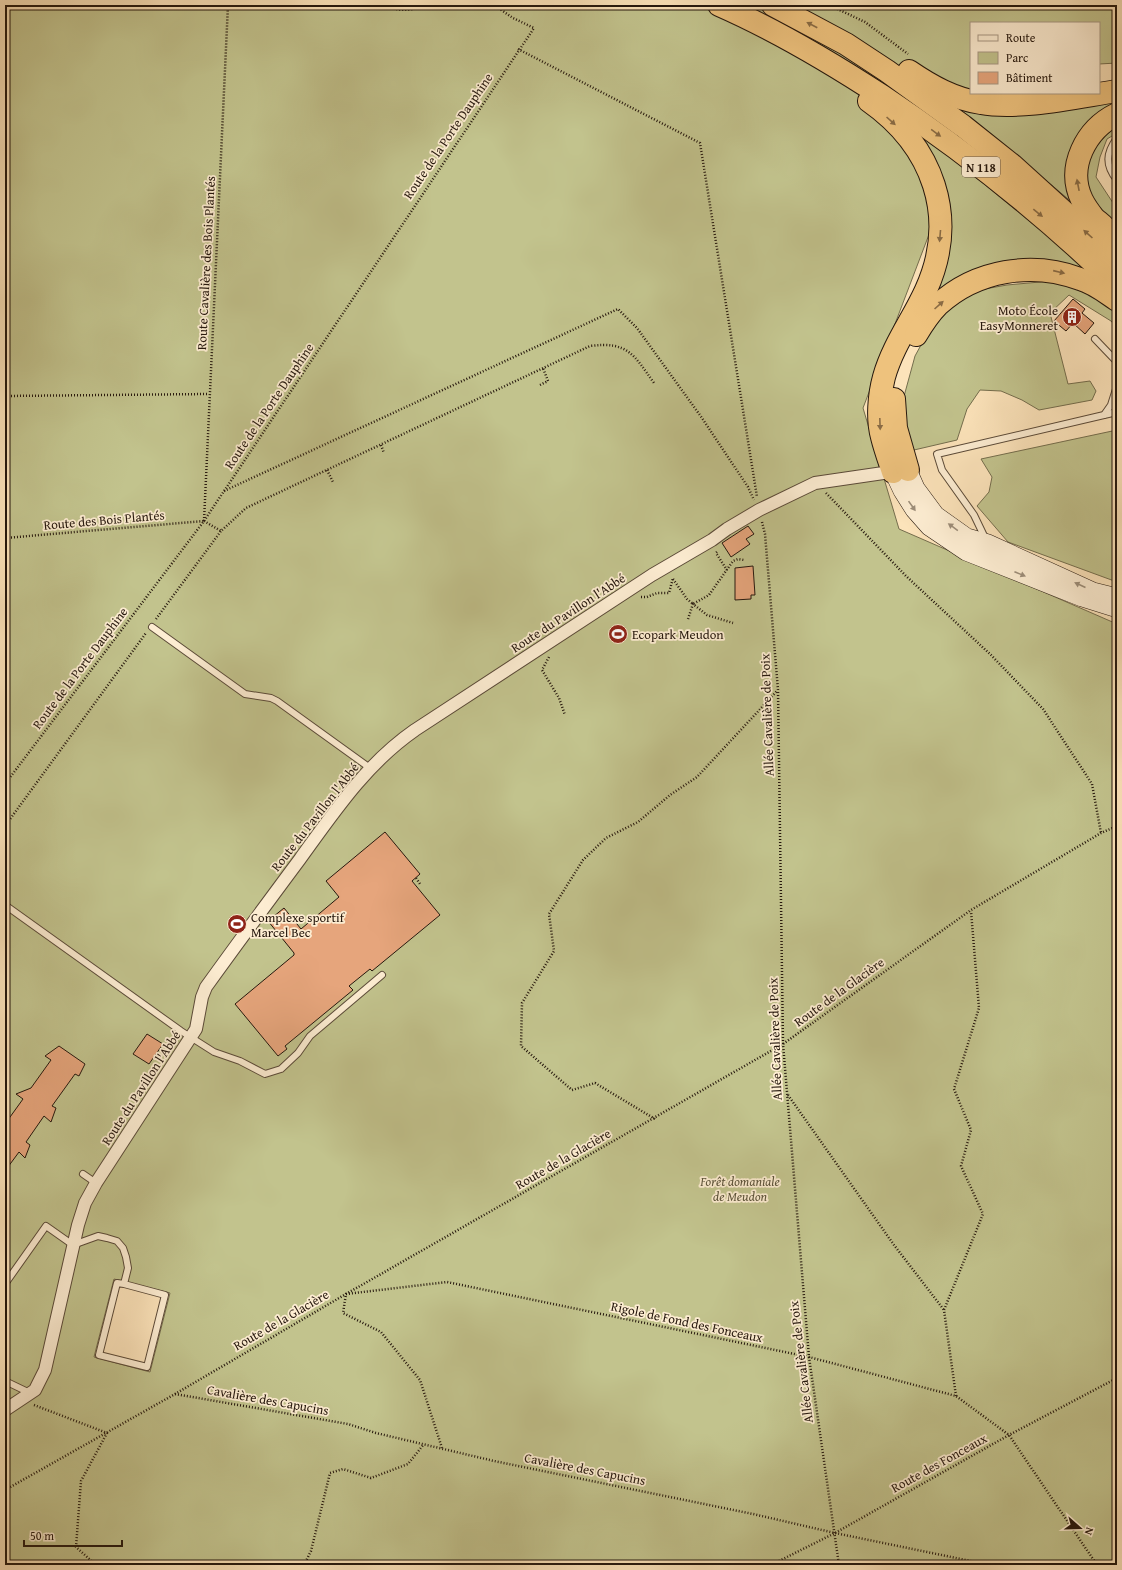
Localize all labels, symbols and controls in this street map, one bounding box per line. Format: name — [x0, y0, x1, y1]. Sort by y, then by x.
one-way arrow — [806, 22, 818, 29]
legend — [970, 22, 1100, 94]
text: Route — [1006, 29, 1036, 46]
text: Parc — [1006, 49, 1029, 66]
street label: Route de la Porte Dauphine — [399, 69, 497, 203]
text: Bâtiment — [1006, 69, 1053, 86]
one-way arrow — [886, 116, 896, 126]
one-way arrow — [931, 129, 941, 137]
road number: N 118 — [962, 157, 1000, 177]
street label: Route Cavalière des Bois Plantés — [192, 175, 220, 351]
one-way arrow — [1075, 179, 1081, 192]
one-way arrow — [1033, 209, 1044, 218]
one-way arrow — [1083, 229, 1093, 238]
one-way arrow — [937, 230, 943, 242]
one-way arrow — [1053, 270, 1065, 276]
one-way arrow — [934, 300, 944, 310]
place label: Moto École EasyMonneret — [980, 301, 1058, 335]
building icon: Moto École EasyMonneret — [1061, 306, 1083, 328]
street label: Route de la Porte Dauphine — [220, 339, 318, 473]
one-way arrow — [877, 418, 884, 430]
one-way arrow — [908, 501, 916, 511]
street label: Route des Bois Plantés — [43, 505, 165, 535]
one-way arrow — [948, 523, 958, 531]
street label: Route du Pavillon l'Abbé — [507, 569, 629, 657]
one-way arrow — [1015, 571, 1027, 577]
one-way arrow — [1074, 582, 1086, 588]
street label: Route de la Porte Dauphine — [28, 603, 132, 733]
sports icon: Ecopark Meudon — [607, 623, 629, 645]
place label: Ecopark Meudon — [632, 625, 724, 644]
street label: Allée Cavalière de Poix — [755, 653, 779, 777]
street label: Route du Pavillon l'Abbé — [267, 759, 363, 875]
place label: Complexe sportif Marcel Bec — [251, 908, 346, 942]
sports icon: Complexe sportif Marcel Bec — [226, 913, 248, 935]
street label: Route de la Glacière — [790, 953, 888, 1031]
street label: Allée Cavalière de Poix — [763, 977, 787, 1101]
street label: Route du Pavillon l'Abbé — [97, 1027, 185, 1149]
street label: Route de la Glacière — [512, 1124, 614, 1194]
park label: Forêt domaniale de Meudon — [699, 1172, 780, 1206]
street label: Route de la Glacière — [230, 1285, 332, 1355]
street label: Rigole de Fond des Fonceaux — [609, 1297, 765, 1347]
street label: Allée Cavalière de Poix — [784, 1299, 818, 1424]
street label: Cavalière des Capucins — [206, 1380, 330, 1420]
street label: Route des Fonceaux — [888, 1429, 991, 1497]
street label: Cavalière des Capucins — [523, 1448, 647, 1490]
north arrow — [1060, 1508, 1100, 1548]
scale bar — [24, 1522, 122, 1548]
text: N — [1080, 1525, 1098, 1538]
text: 50 m — [30, 1527, 54, 1544]

